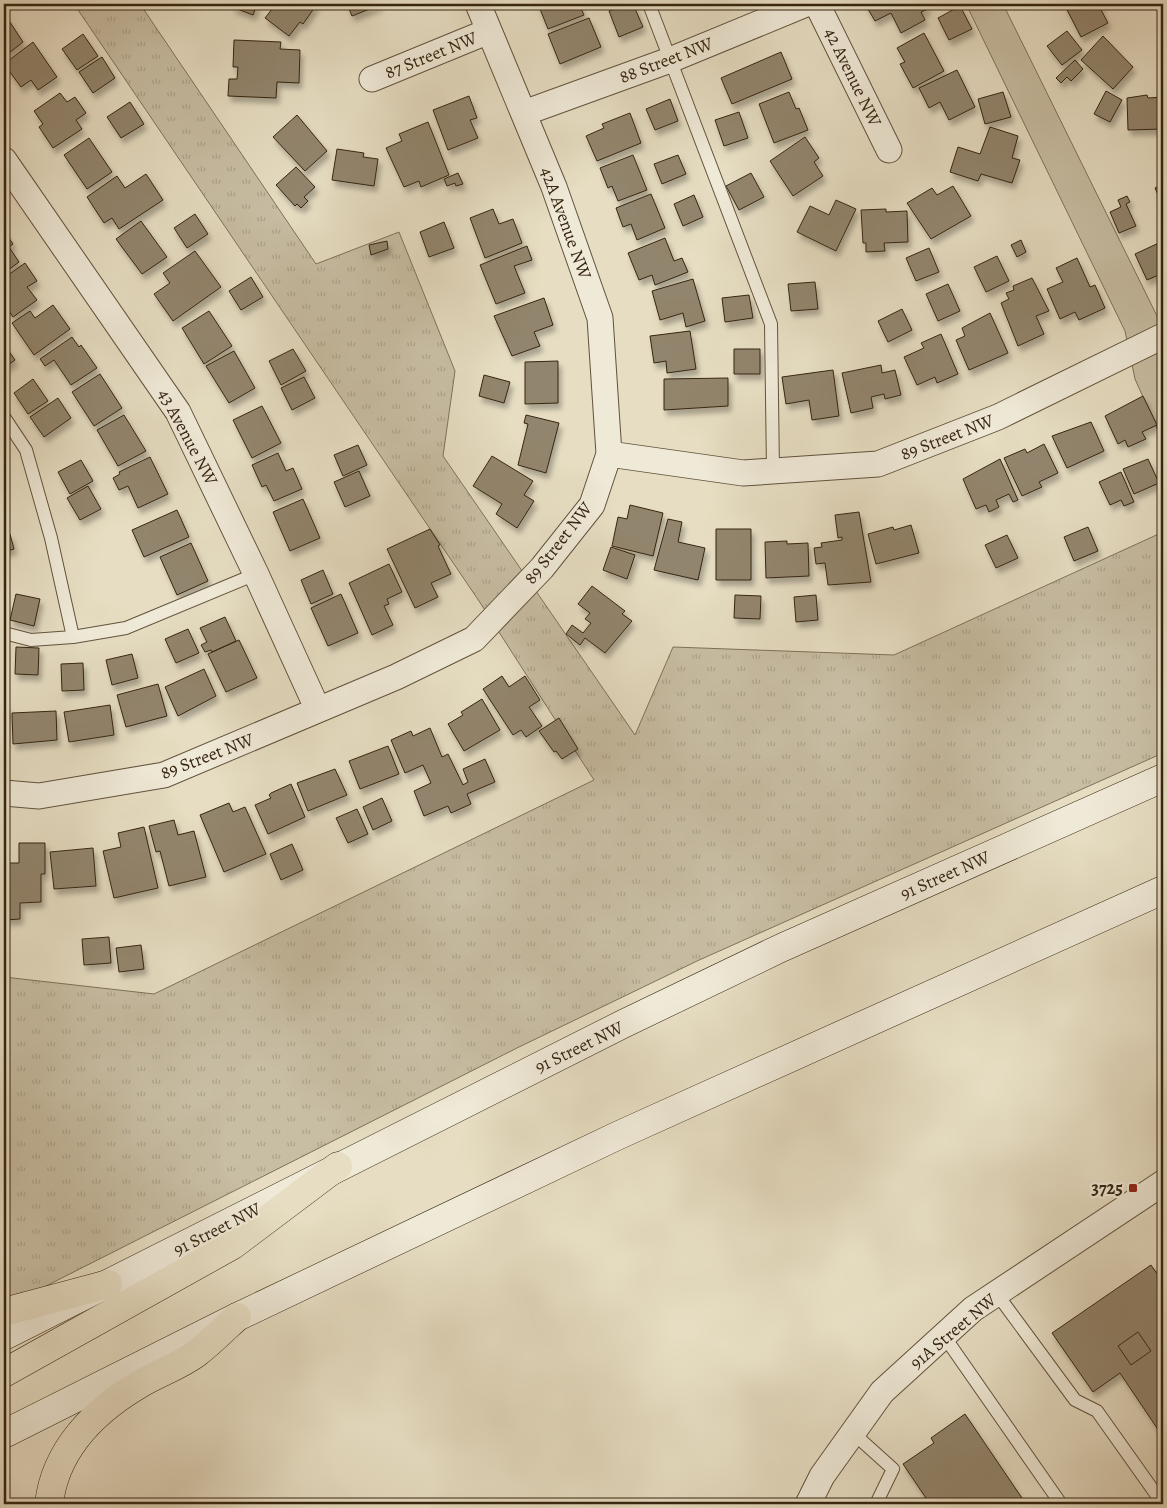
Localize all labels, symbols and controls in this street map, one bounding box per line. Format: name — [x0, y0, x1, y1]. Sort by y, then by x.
street label: 42 Avenue NW — [819, 24, 887, 131]
street label: 87 Street NW — [381, 26, 481, 84]
street label: 88 Street NW — [616, 31, 717, 89]
street label: 42A Avenue NW — [535, 164, 597, 283]
street label: 43 Avenue NW — [153, 385, 224, 490]
street label: 89 Street NW — [897, 408, 997, 466]
street label: 89 Street NW — [518, 497, 598, 589]
street label: 89 Street NW — [157, 727, 257, 785]
street label: 91 Street NW — [897, 845, 994, 905]
street label: 91 Street NW — [531, 1015, 627, 1079]
place label: 3725 — [1091, 1176, 1123, 1200]
marker: 3725 — [1127, 1182, 1139, 1194]
street label: 91 Street NW — [169, 1197, 265, 1261]
street label: 91A Street NW — [905, 1288, 1001, 1374]

